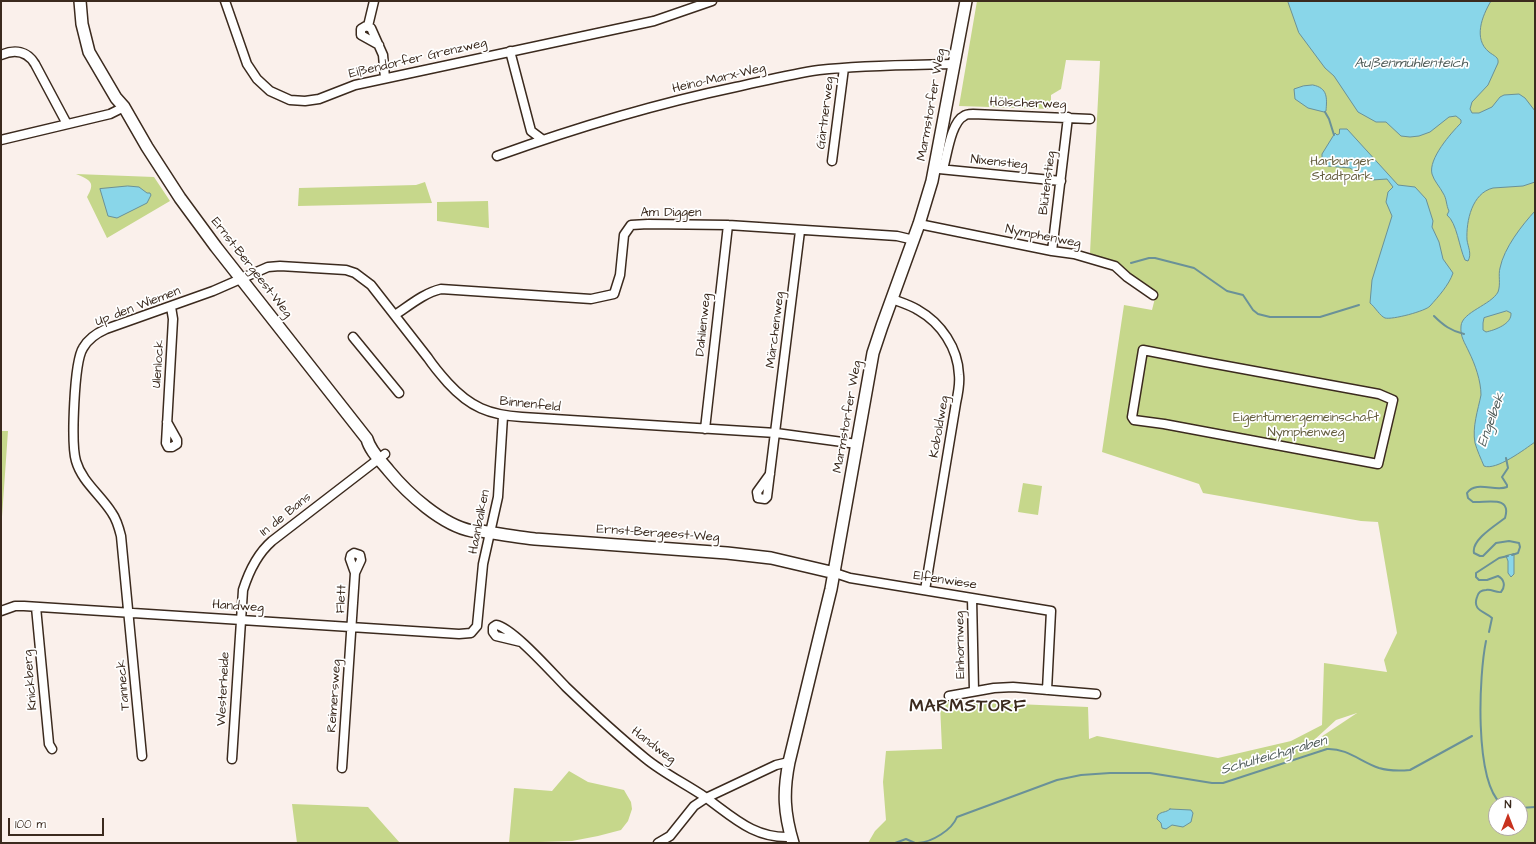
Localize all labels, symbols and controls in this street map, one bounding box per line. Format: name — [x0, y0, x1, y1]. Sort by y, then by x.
street label: Eißendorfer Grenzweg — [347, 36, 489, 82]
street label: Marmstorfer Weg — [914, 48, 950, 162]
water label: Außenmühlenteich — [1354, 56, 1468, 72]
street label: Heino-Marx-Weg — [671, 61, 767, 97]
street label: Gärtnerweg — [814, 76, 838, 150]
street label: Hölscherweg — [989, 95, 1067, 113]
street label: Blütenstieg — [1036, 150, 1060, 216]
street label: Nixenstieg — [970, 152, 1028, 174]
park label: Harburger Stadtpark — [1310, 154, 1374, 185]
street label: Am Diggen — [641, 205, 701, 221]
street label: Ernst-Bergeest-Weg — [207, 215, 295, 321]
street label: Nymphenweg — [1004, 222, 1082, 252]
street label: Up den Wiemen — [93, 284, 183, 330]
street label: Märchenweg — [764, 291, 788, 369]
street label: Dahlienweg — [693, 293, 715, 357]
street label: Ulenlock — [150, 339, 168, 389]
street label: Marmstorfer Weg — [830, 360, 866, 474]
water label: Engelbek — [1474, 391, 1510, 449]
street label: Binnenfeld — [499, 394, 561, 416]
street label: Koboldweg — [927, 395, 953, 459]
park label: Eigentümergemeinschaft Nymphenweg — [1233, 410, 1379, 441]
street label: Haanbalken — [466, 489, 494, 555]
street label: In de Bans — [257, 490, 315, 540]
street label: Ernst-Bergeest-Weg — [596, 522, 720, 546]
street label: Elfenwiese — [912, 568, 978, 594]
street label: Flett — [333, 584, 351, 614]
street label: Handweg — [212, 597, 264, 617]
street label: Einhornweg — [953, 611, 969, 679]
street label: Knickberg — [21, 649, 41, 711]
street label: Westerheide — [214, 651, 234, 727]
street label: Tanneck — [114, 659, 134, 711]
street label: Reimersweg — [325, 659, 345, 733]
district label: MARMSTORF — [910, 697, 1026, 717]
street label: Handweg — [628, 724, 678, 768]
water label: Schulteichgraben — [1219, 733, 1329, 779]
north arrow — [1488, 796, 1528, 836]
text: N — [1505, 797, 1511, 812]
scale bar — [10, 810, 106, 836]
text: 100 m — [15, 816, 46, 833]

